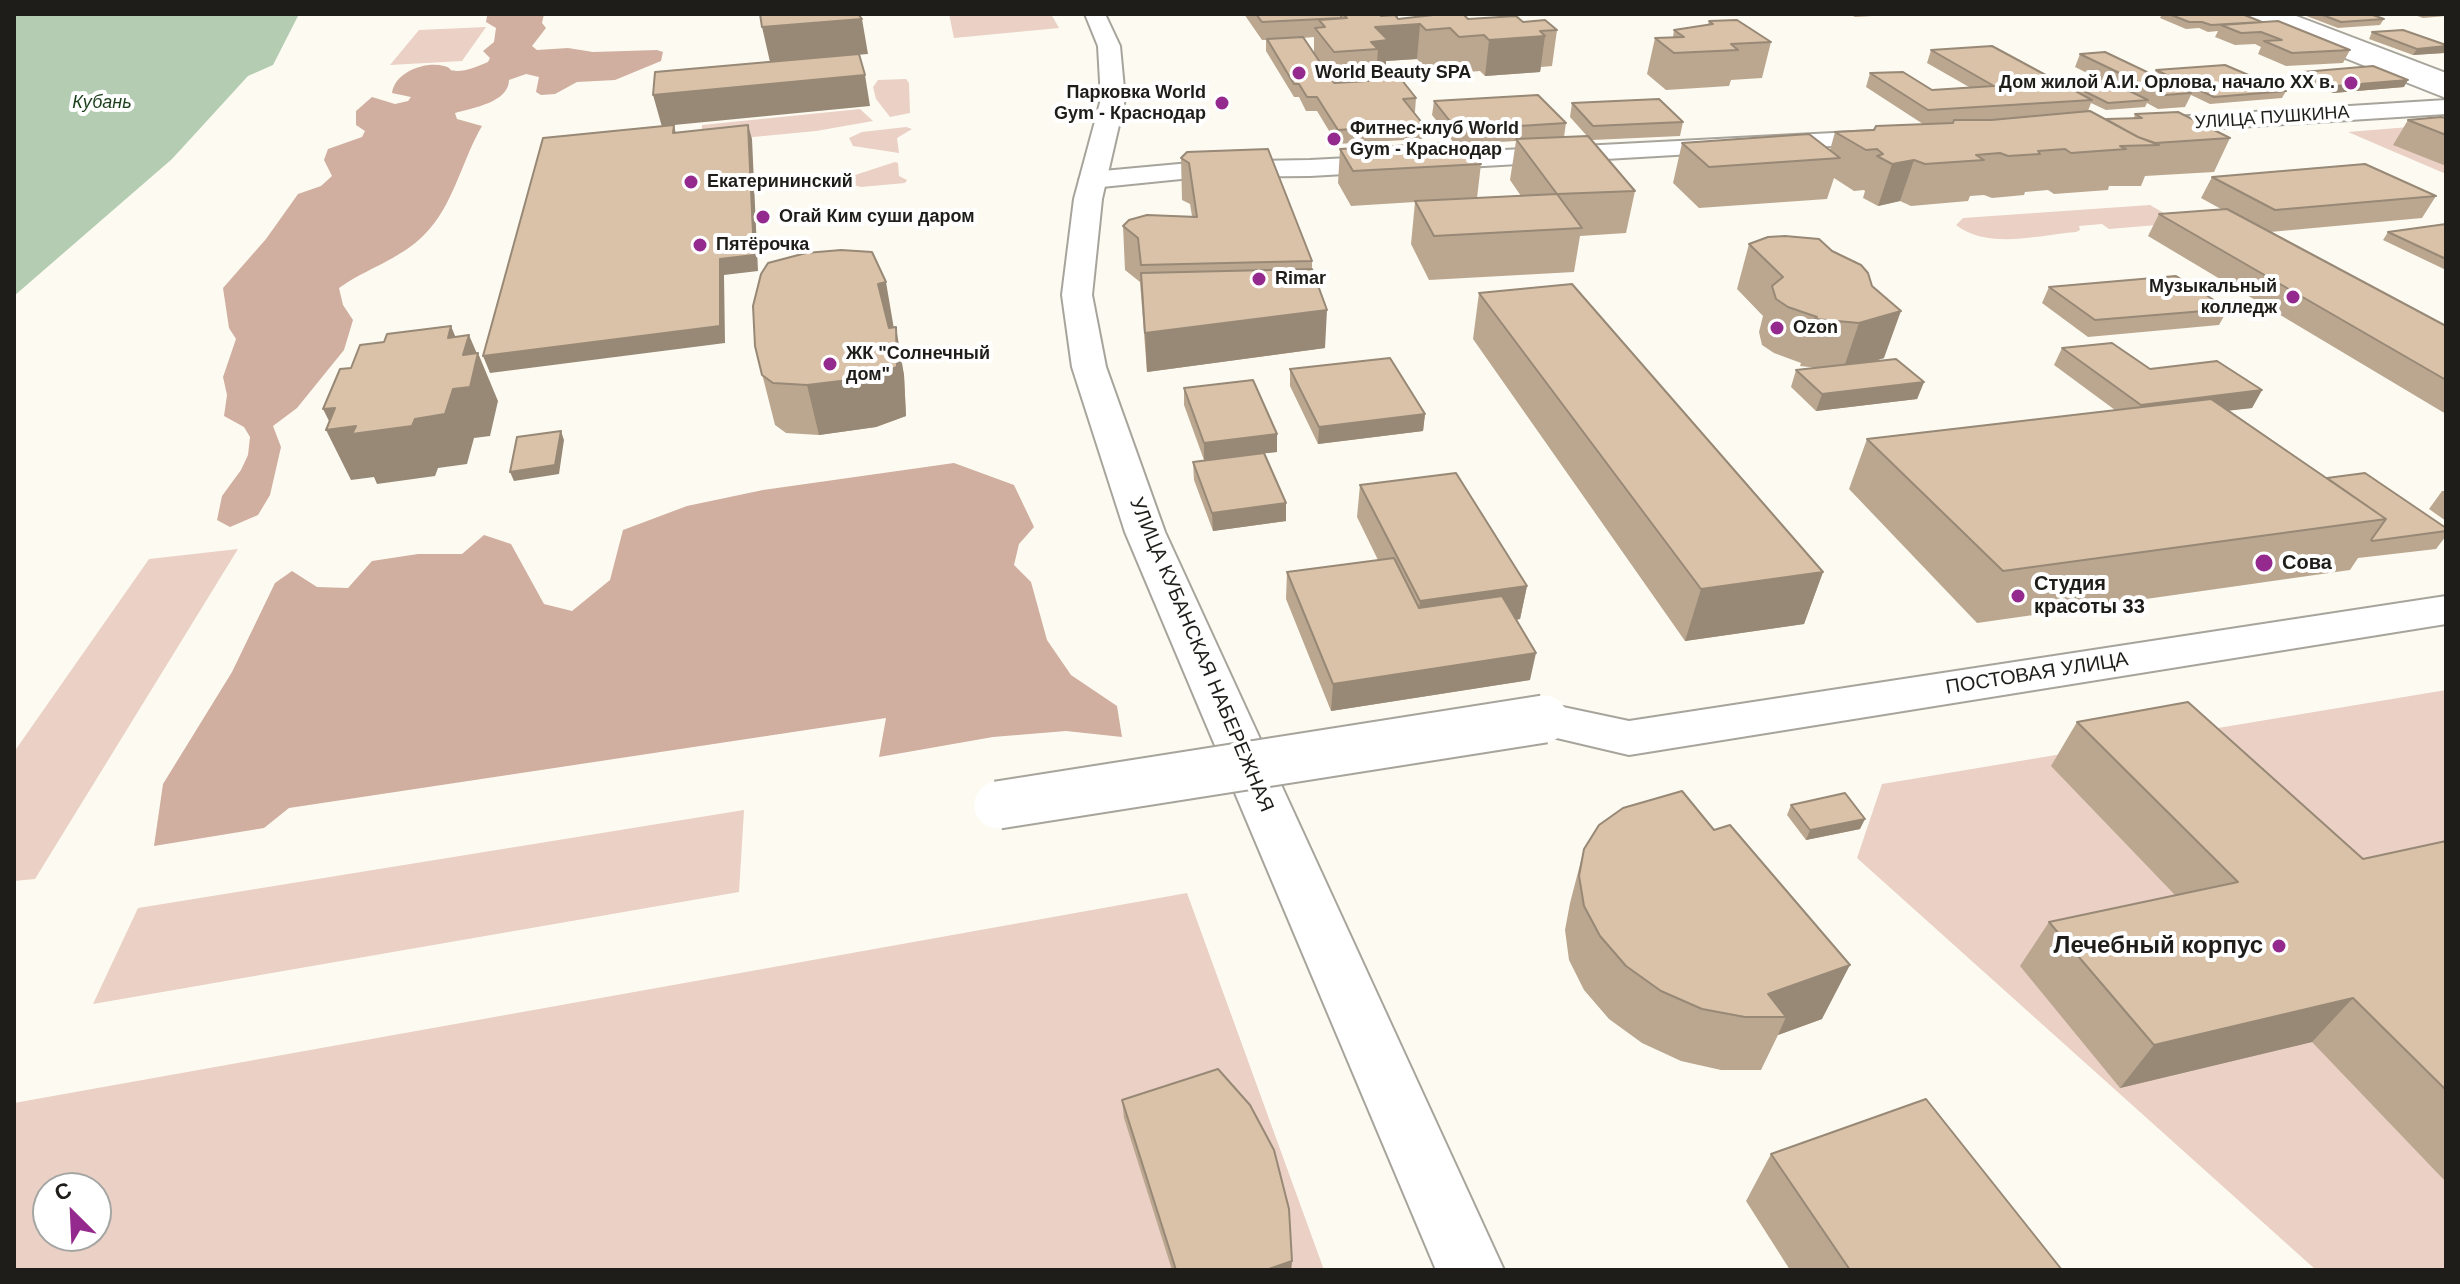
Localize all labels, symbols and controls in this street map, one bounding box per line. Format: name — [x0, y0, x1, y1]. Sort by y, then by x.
place label: World Beauty SPA — [1315, 62, 1471, 84]
marker: World Beauty SPA — [1290, 64, 1308, 82]
place label: Дом жилой А.И. Орлова, начало XX в. — [1999, 72, 2335, 94]
marker: Дом жилой А.И. Орлова, начало XX в. — [2342, 74, 2360, 92]
place label: Парковка World Gym - Краснодар — [1054, 82, 1206, 124]
water label: Кубань — [72, 92, 132, 114]
marker: Парковка World Gym - Краснодар — [1213, 94, 1231, 112]
street label: УЛИЦА ПУШКИНА — [2194, 102, 2350, 134]
place label: Фитнес-клуб World Gym - Краснодар — [1350, 118, 1519, 160]
marker: Фитнес-клуб World Gym - Краснодар — [1325, 130, 1343, 148]
place label: Екатерининский — [707, 171, 853, 193]
marker: Екатерининский — [682, 173, 700, 191]
place label: Огай Ким суши даром — [779, 206, 975, 228]
marker: Огай Ким суши даром — [754, 208, 772, 226]
place label: Пятёрочка — [716, 234, 809, 256]
marker: Пятёрочка — [691, 236, 709, 254]
place label: Rimar — [1275, 268, 1326, 290]
marker: Rimar — [1250, 270, 1268, 288]
place label: Музыкальный колледж — [2149, 276, 2277, 318]
marker: Музыкальный колледж — [2284, 288, 2302, 306]
place label: Ozon — [1793, 317, 1838, 339]
marker: Ozon — [1768, 319, 1786, 337]
place label: ЖК "Солнечный дом" — [846, 343, 990, 386]
marker: ЖК "Солнечный дом" — [821, 355, 839, 373]
street label: УЛИЦА КУБАНСКАЯ НАБЕРЕЖНАЯ — [1124, 494, 1278, 816]
place label: Сова — [2282, 551, 2332, 575]
marker: Сова — [2253, 552, 2275, 574]
place label: Студия красоты 33 — [2034, 572, 2145, 619]
marker: Студия красоты 33 — [2009, 587, 2027, 605]
street label: ПОСТОВАЯ УЛИЦА — [1944, 648, 2130, 700]
place label: Лечебный корпус — [2054, 932, 2263, 960]
marker: Лечебный корпус — [2270, 937, 2288, 955]
north arrow — [32, 1172, 112, 1252]
text: С — [50, 1177, 75, 1206]

